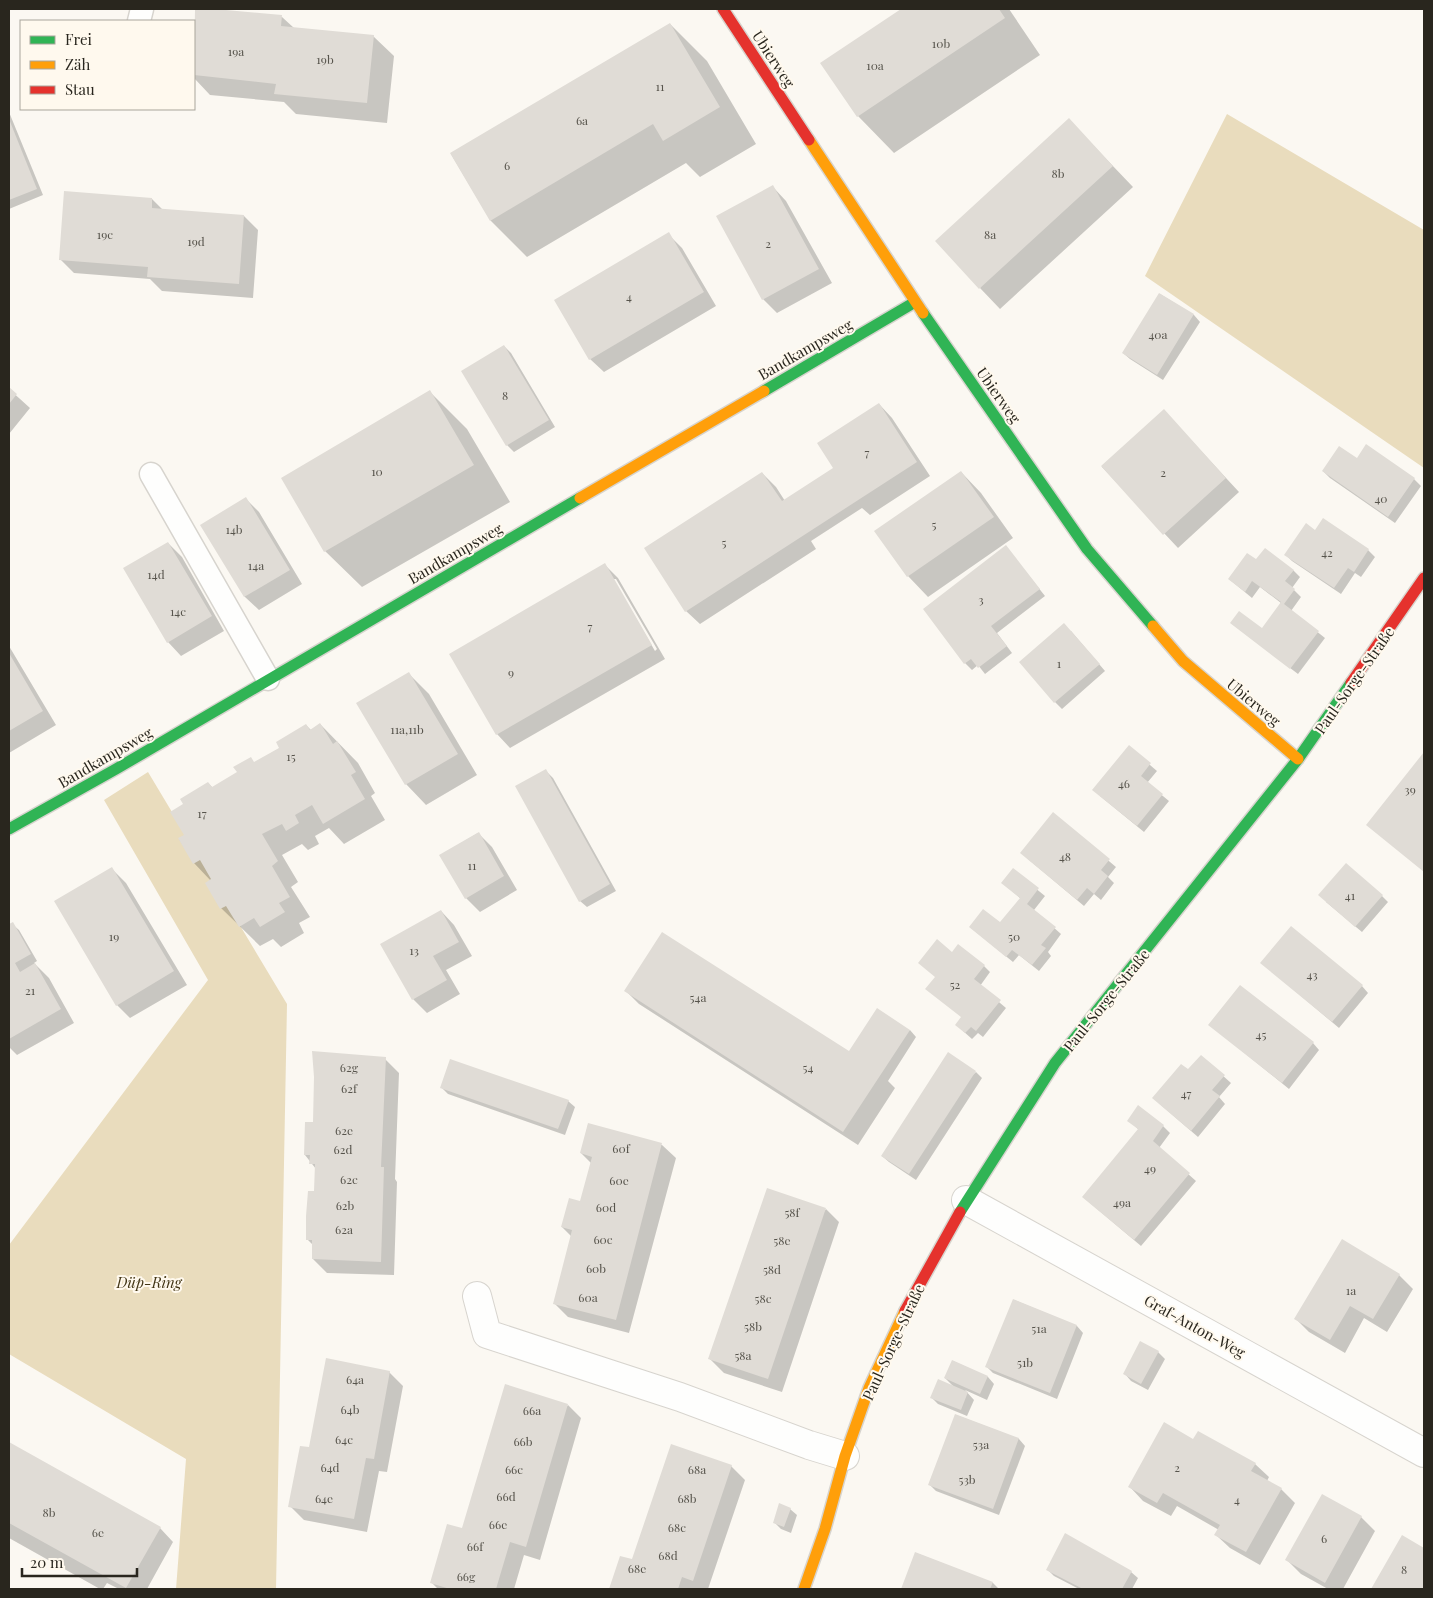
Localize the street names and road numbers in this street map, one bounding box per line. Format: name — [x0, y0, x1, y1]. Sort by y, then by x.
street label: Ubierweg — [748, 27, 800, 91]
street label: Bandkampsweg — [754, 314, 856, 384]
street label: Ubierweg — [972, 363, 1026, 427]
street label: Bandkampsweg — [404, 518, 506, 588]
street label: Paul-Sorge-Straße — [1310, 622, 1398, 738]
street label: Ubierweg — [1223, 674, 1285, 730]
street label: Bandkampsweg — [54, 722, 156, 792]
street label: Paul-Sorge-Straße — [1058, 945, 1154, 1055]
street label: Paul-Sorge-Straße — [857, 1280, 929, 1404]
street label: Graf-Anton-Weg — [1141, 1290, 1249, 1362]

